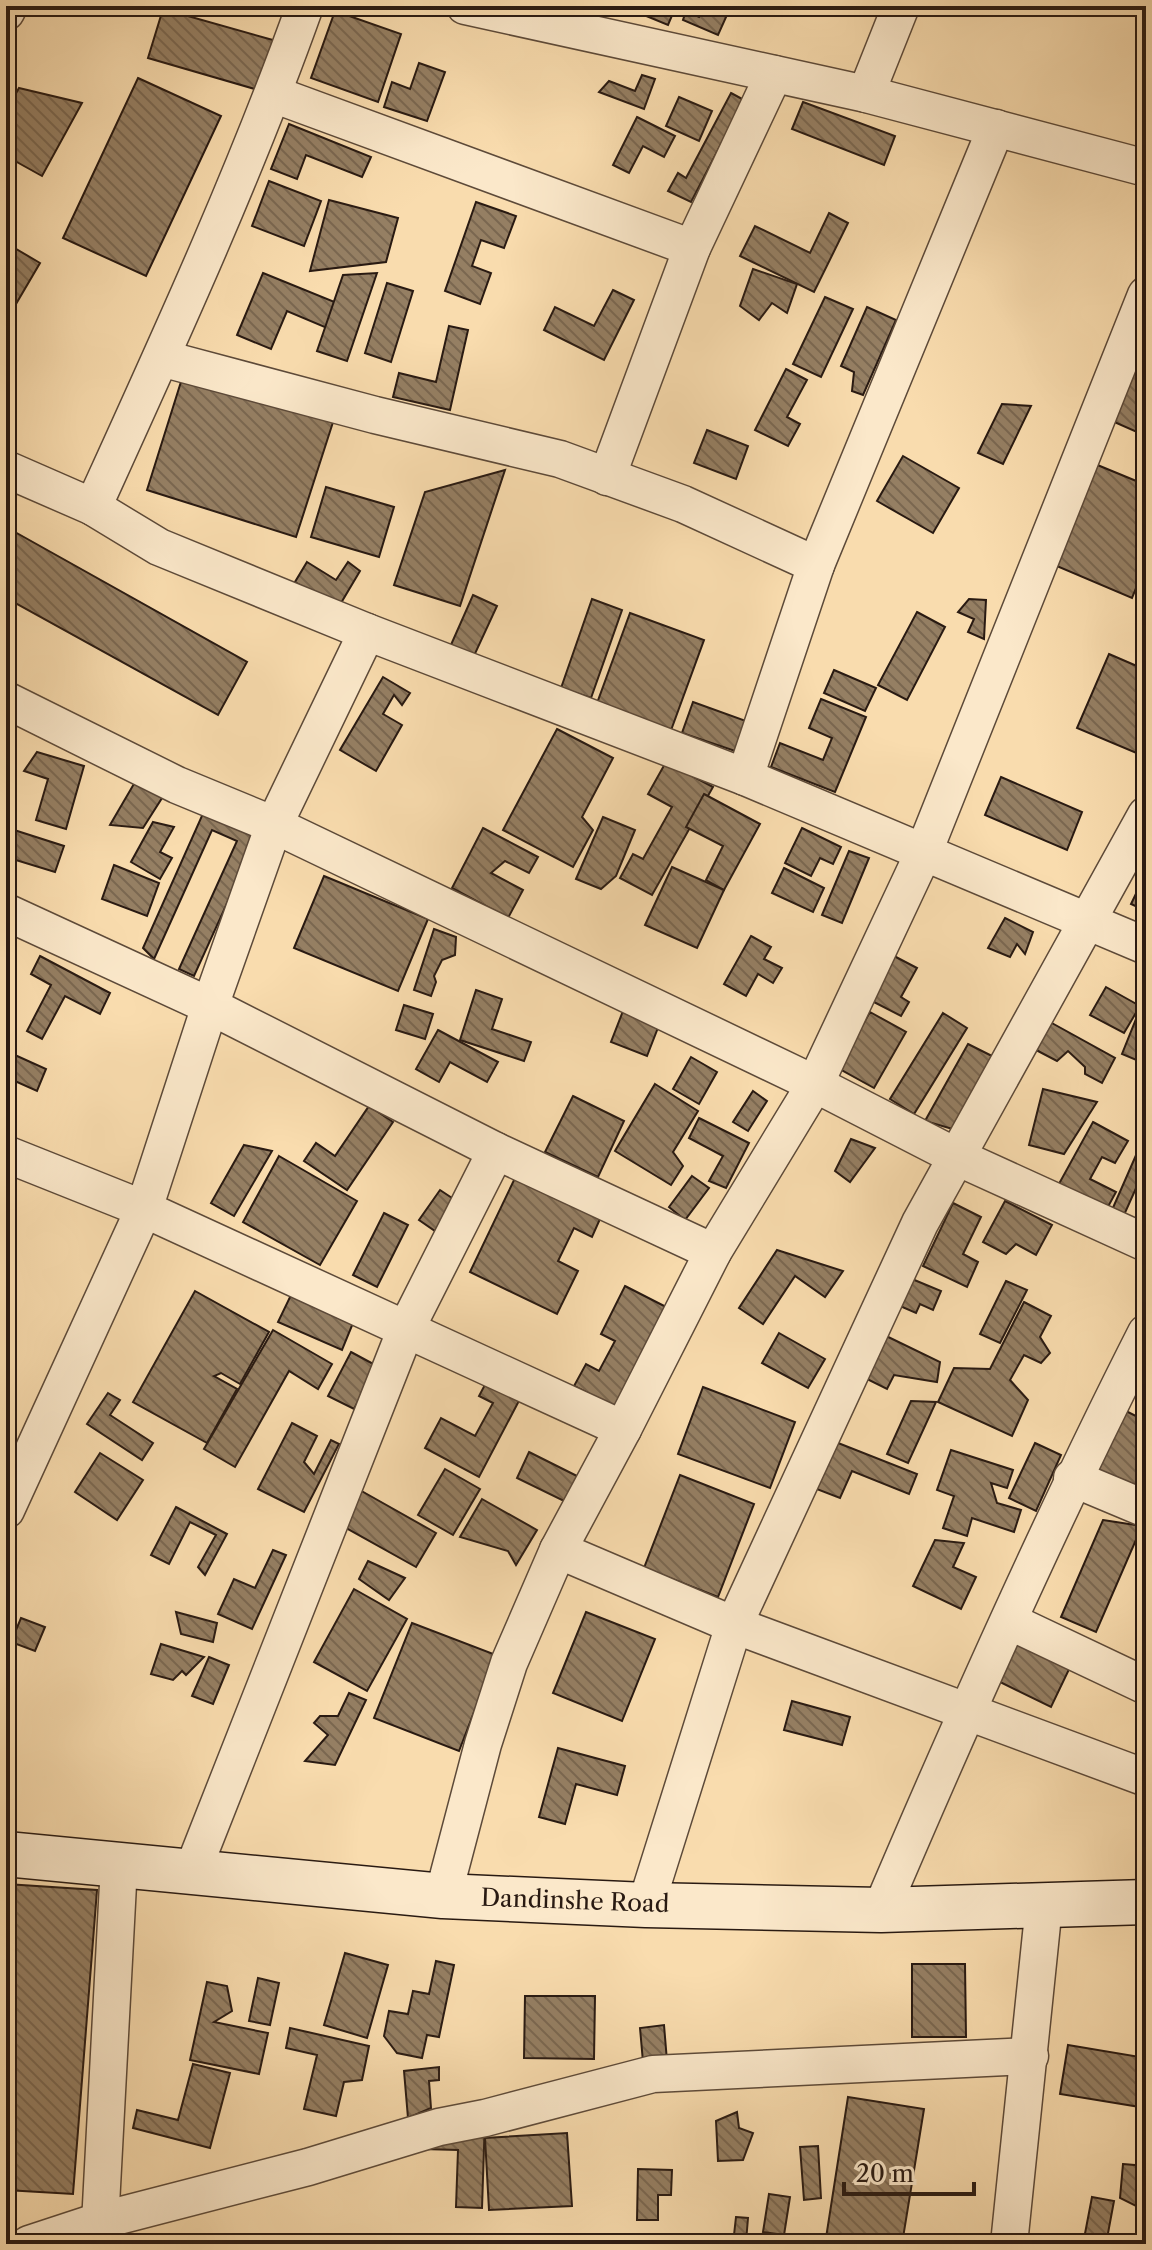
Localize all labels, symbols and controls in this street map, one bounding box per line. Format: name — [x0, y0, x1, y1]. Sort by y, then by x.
street label: Dandinshe Road — [480, 1883, 670, 1918]
scale bar — [844, 2146, 974, 2196]
text: 20 m — [856, 2159, 914, 2188]

